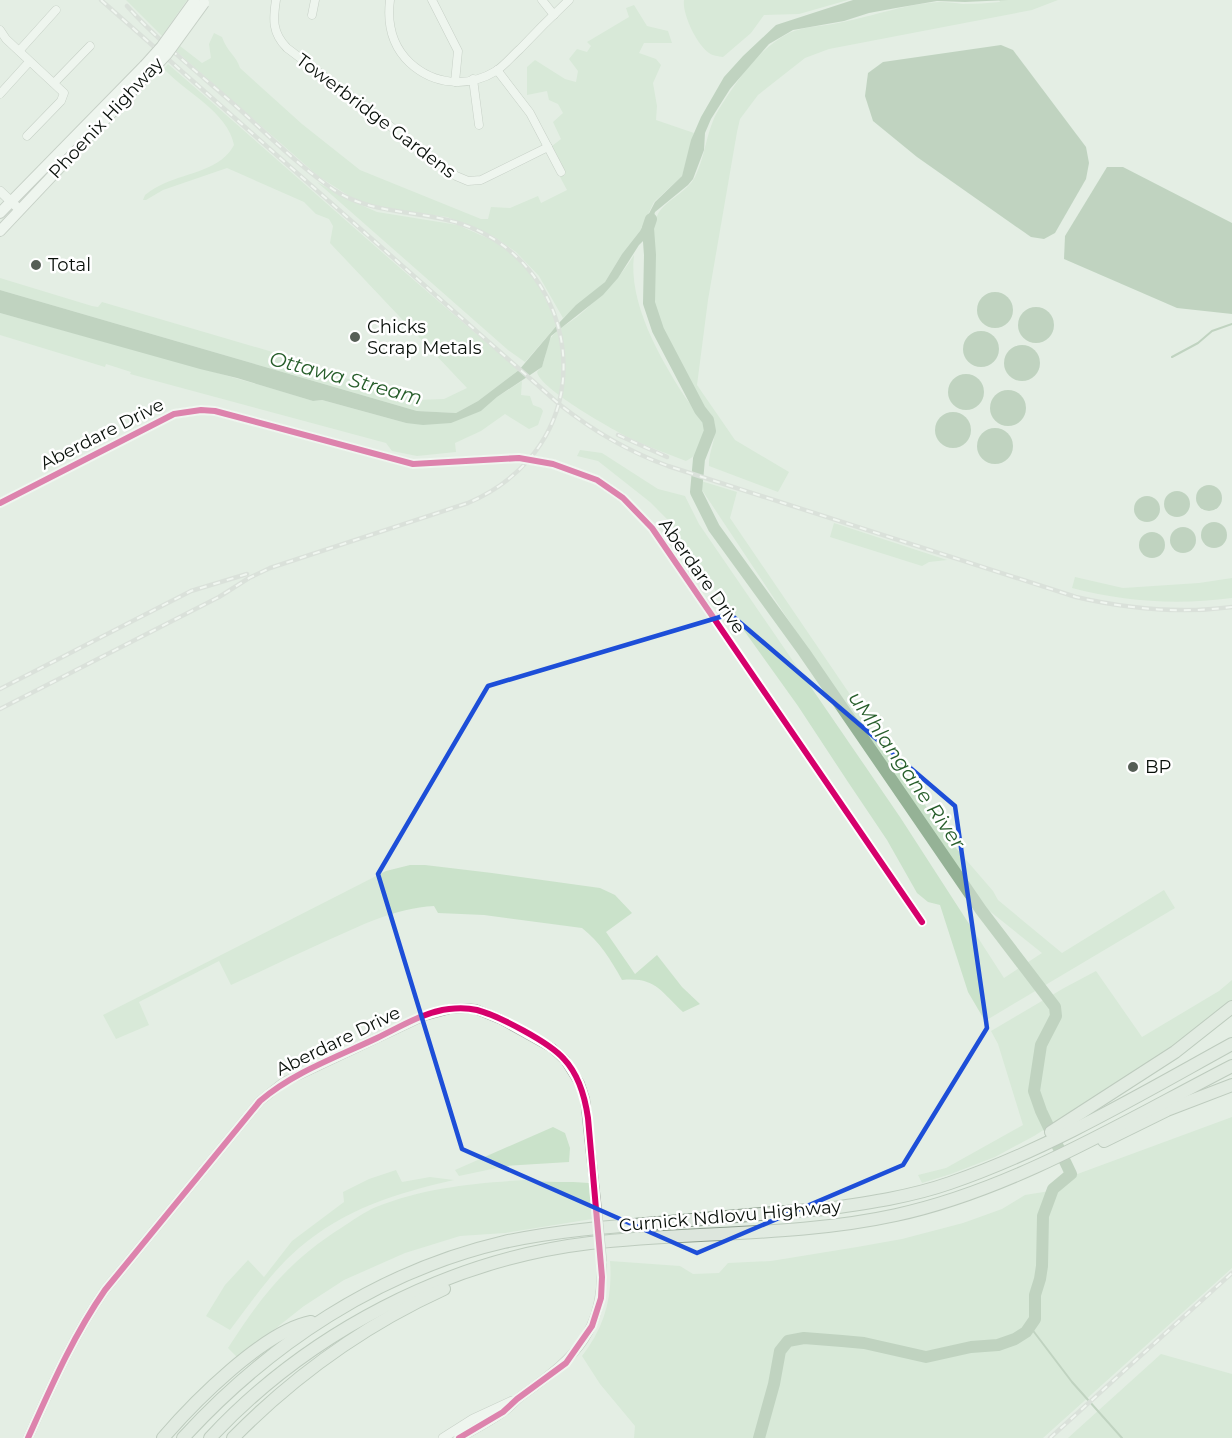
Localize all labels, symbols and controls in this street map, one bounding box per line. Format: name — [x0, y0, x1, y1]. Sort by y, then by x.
street label: Towerbridge Gardens — [292, 49, 460, 183]
street label: Phoenix Highway — [44, 53, 168, 183]
place label: Total — [48, 254, 91, 276]
marker: Total — [29, 258, 43, 272]
place label: Chicks Scrap Metals — [367, 316, 482, 359]
marker: Chicks Scrap Metals — [348, 330, 362, 344]
water label: Ottawa Stream — [267, 346, 425, 410]
street label: Aberdare Drive — [37, 393, 167, 475]
street label: Aberdare Drive — [654, 514, 750, 638]
water label: uMhlangane River — [844, 686, 971, 854]
place label: BP — [1145, 756, 1172, 778]
marker: BP — [1126, 760, 1140, 774]
street label: Aberdare Drive — [272, 1001, 404, 1081]
street label: Curnick Ndlovu Highway — [618, 1195, 842, 1237]

